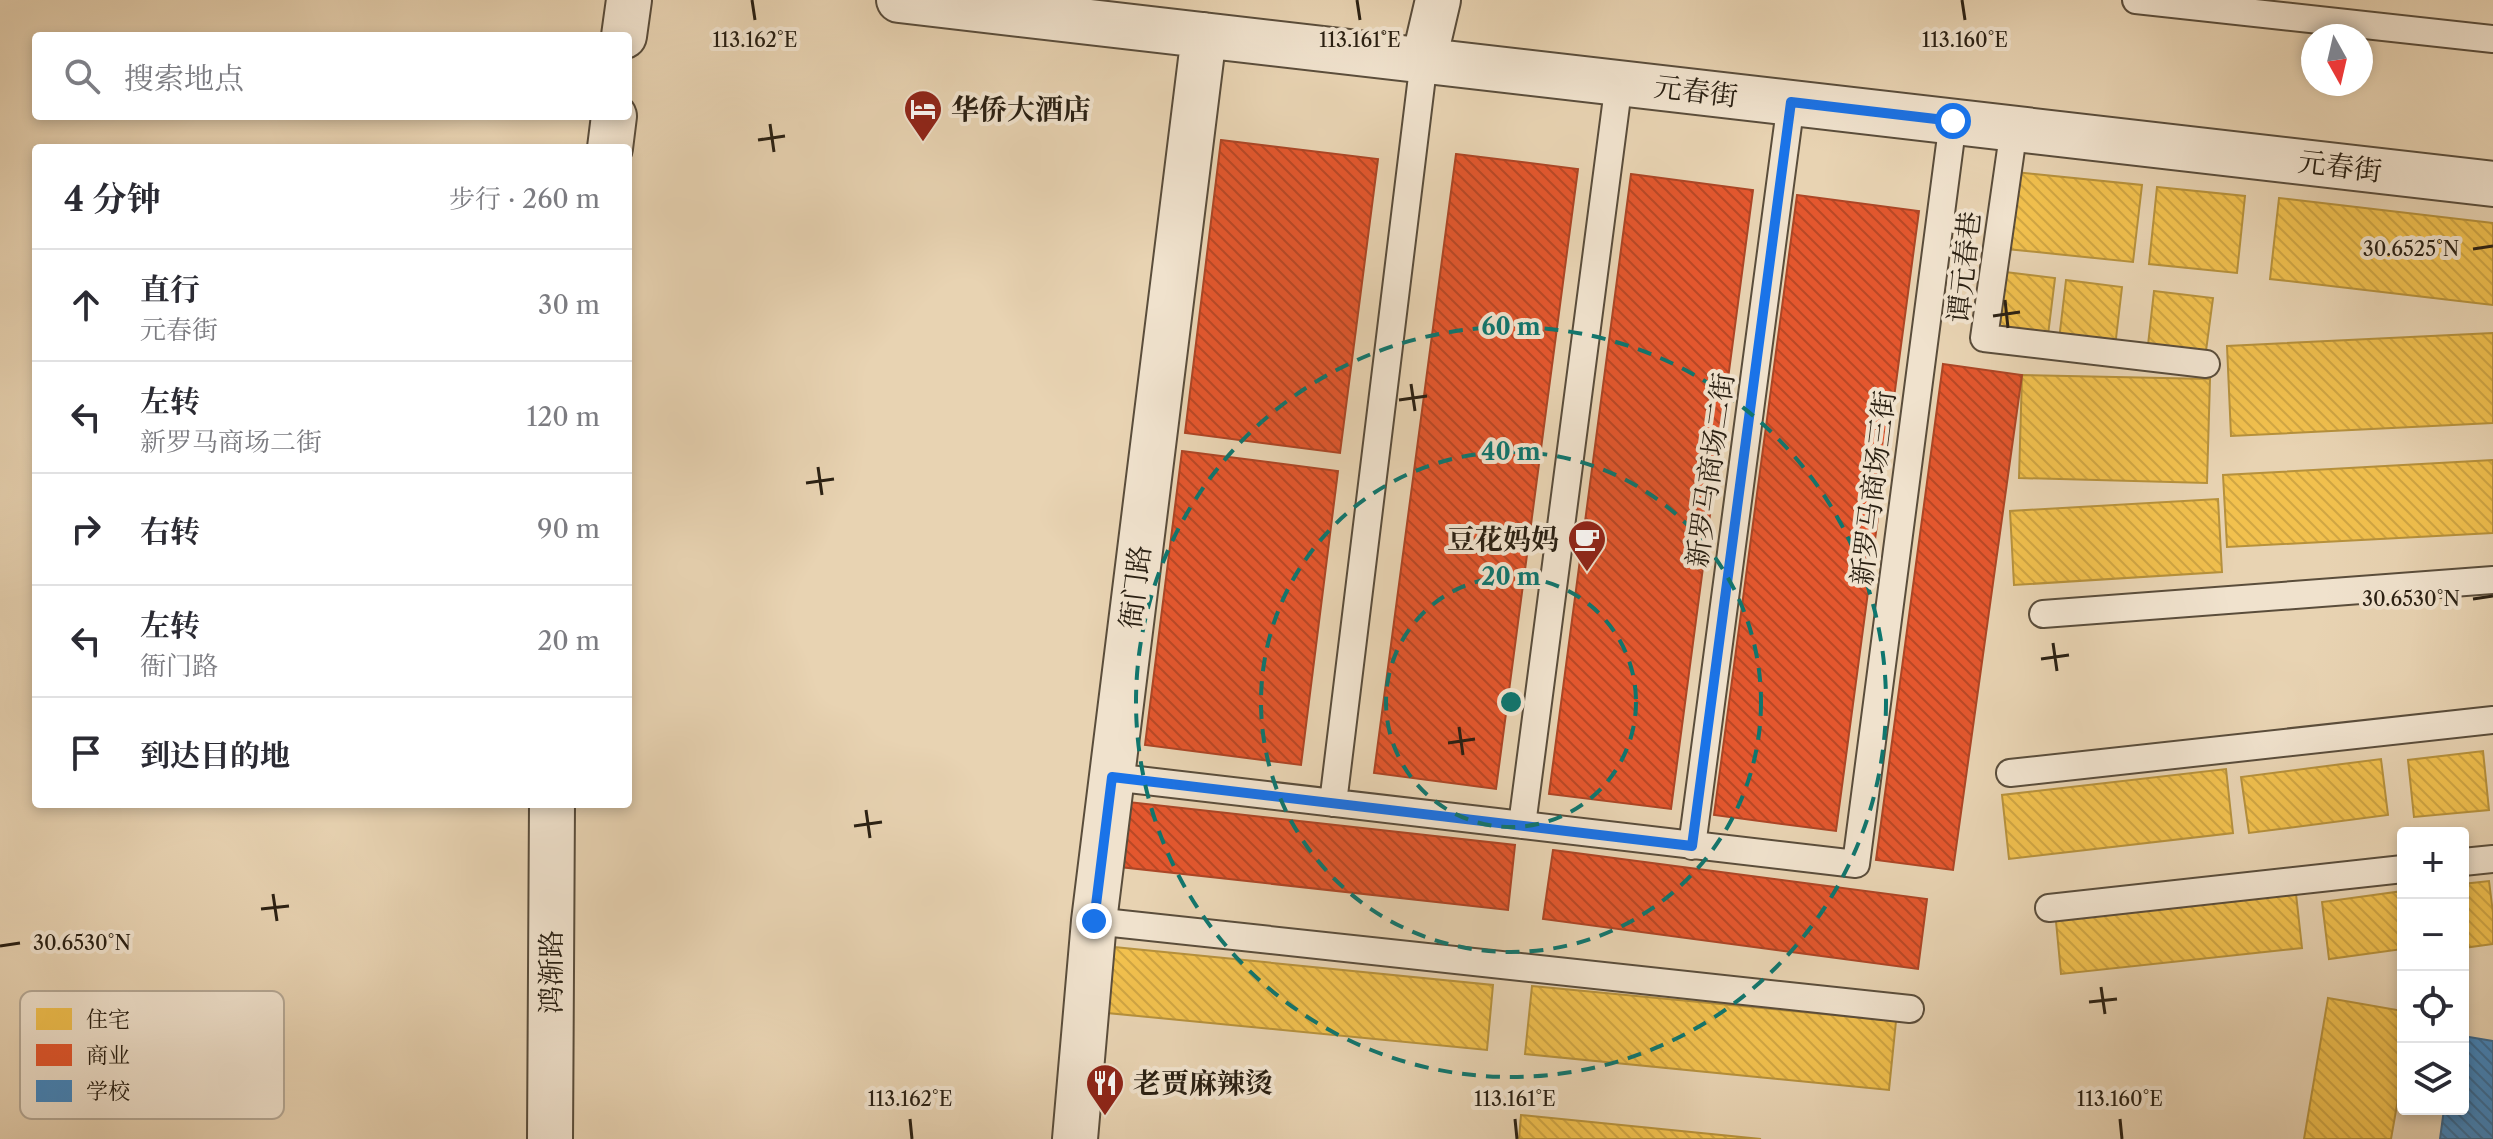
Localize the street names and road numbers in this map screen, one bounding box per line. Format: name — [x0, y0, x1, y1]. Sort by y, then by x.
street label: 元春街 — [1652, 69, 1740, 113]
street label: 元春街 — [2296, 144, 2384, 188]
street label: 谭元春巷 — [1941, 210, 1987, 324]
street label: 新罗马商场二街 — [1680, 371, 1740, 569]
street label: 新罗马商场三街 — [1844, 389, 1902, 587]
street label: 衙门路 — [1113, 543, 1157, 631]
street label: 鸿渐路 — [534, 930, 568, 1014]

